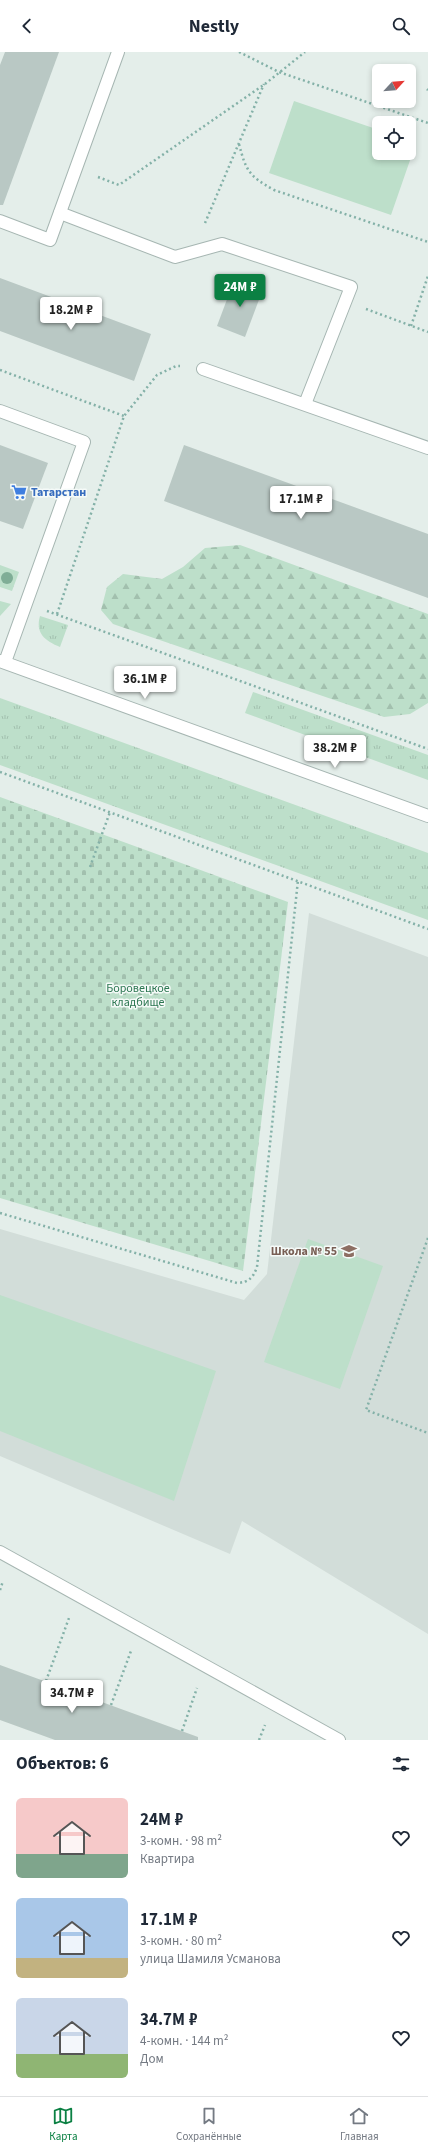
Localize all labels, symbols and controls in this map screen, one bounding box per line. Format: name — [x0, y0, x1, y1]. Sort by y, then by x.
text: Nestly — [189, 14, 239, 39]
icon: back — [16, 15, 38, 37]
icon: search — [390, 15, 412, 37]
north arrow — [372, 64, 416, 108]
map controls — [372, 64, 416, 160]
button: locate — [372, 116, 416, 160]
pin: 24M ₽ — [212, 274, 268, 308]
text: 24M ₽ — [223, 278, 257, 296]
pin: 18.2M ₽ — [34, 297, 108, 331]
text: 18.2M ₽ — [49, 301, 93, 319]
supermarket icon: Татарстан — [10, 483, 28, 501]
place label: Татарстан — [31, 484, 86, 501]
pin: 17.1M ₽ — [264, 486, 338, 520]
text: 17.1M ₽ — [279, 490, 323, 508]
pin: 36.1M ₽ — [108, 666, 182, 700]
text: 36.1M ₽ — [123, 670, 167, 688]
pin: 38.2M ₽ — [298, 735, 372, 769]
text: 38.2M ₽ — [313, 739, 357, 757]
park label: Боровецкое кладбище — [106, 980, 170, 1011]
school or university icon: Школа № 55 — [340, 1242, 358, 1260]
place label: Школа № 55 — [271, 1243, 337, 1260]
pin: 34.7M ₽ — [35, 1680, 109, 1714]
text: 34.7M ₽ — [50, 1684, 94, 1702]
text: Объектов: 6 — [16, 1752, 109, 1776]
icon: filters — [390, 1753, 412, 1775]
text: 24M ₽ — [140, 1808, 183, 1832]
icon: home — [48, 1814, 96, 1862]
icon: heart — [390, 1827, 412, 1849]
text: 3-комн. · 98 m² — [140, 1832, 222, 1850]
text: Квартира — [140, 1850, 195, 1868]
text: 17.1M ₽ — [140, 1908, 197, 1932]
icon: home — [48, 1914, 96, 1962]
icon: heart — [390, 1927, 412, 1949]
text: 3-комн. · 80 m² — [140, 1932, 222, 1950]
text: улица Шамиля Усманова — [140, 1950, 281, 1968]
text: 34.7M ₽ — [140, 2008, 197, 2032]
icon: home — [48, 2014, 96, 2062]
icon: heart — [390, 2027, 412, 2049]
text: 4-комн. · 144 m² — [140, 2032, 229, 2050]
text: Дом — [140, 2050, 164, 2068]
tab: Карта — [49, 2105, 78, 2144]
tab: Сохранённые — [176, 2105, 241, 2144]
tab: Главная — [340, 2105, 379, 2144]

